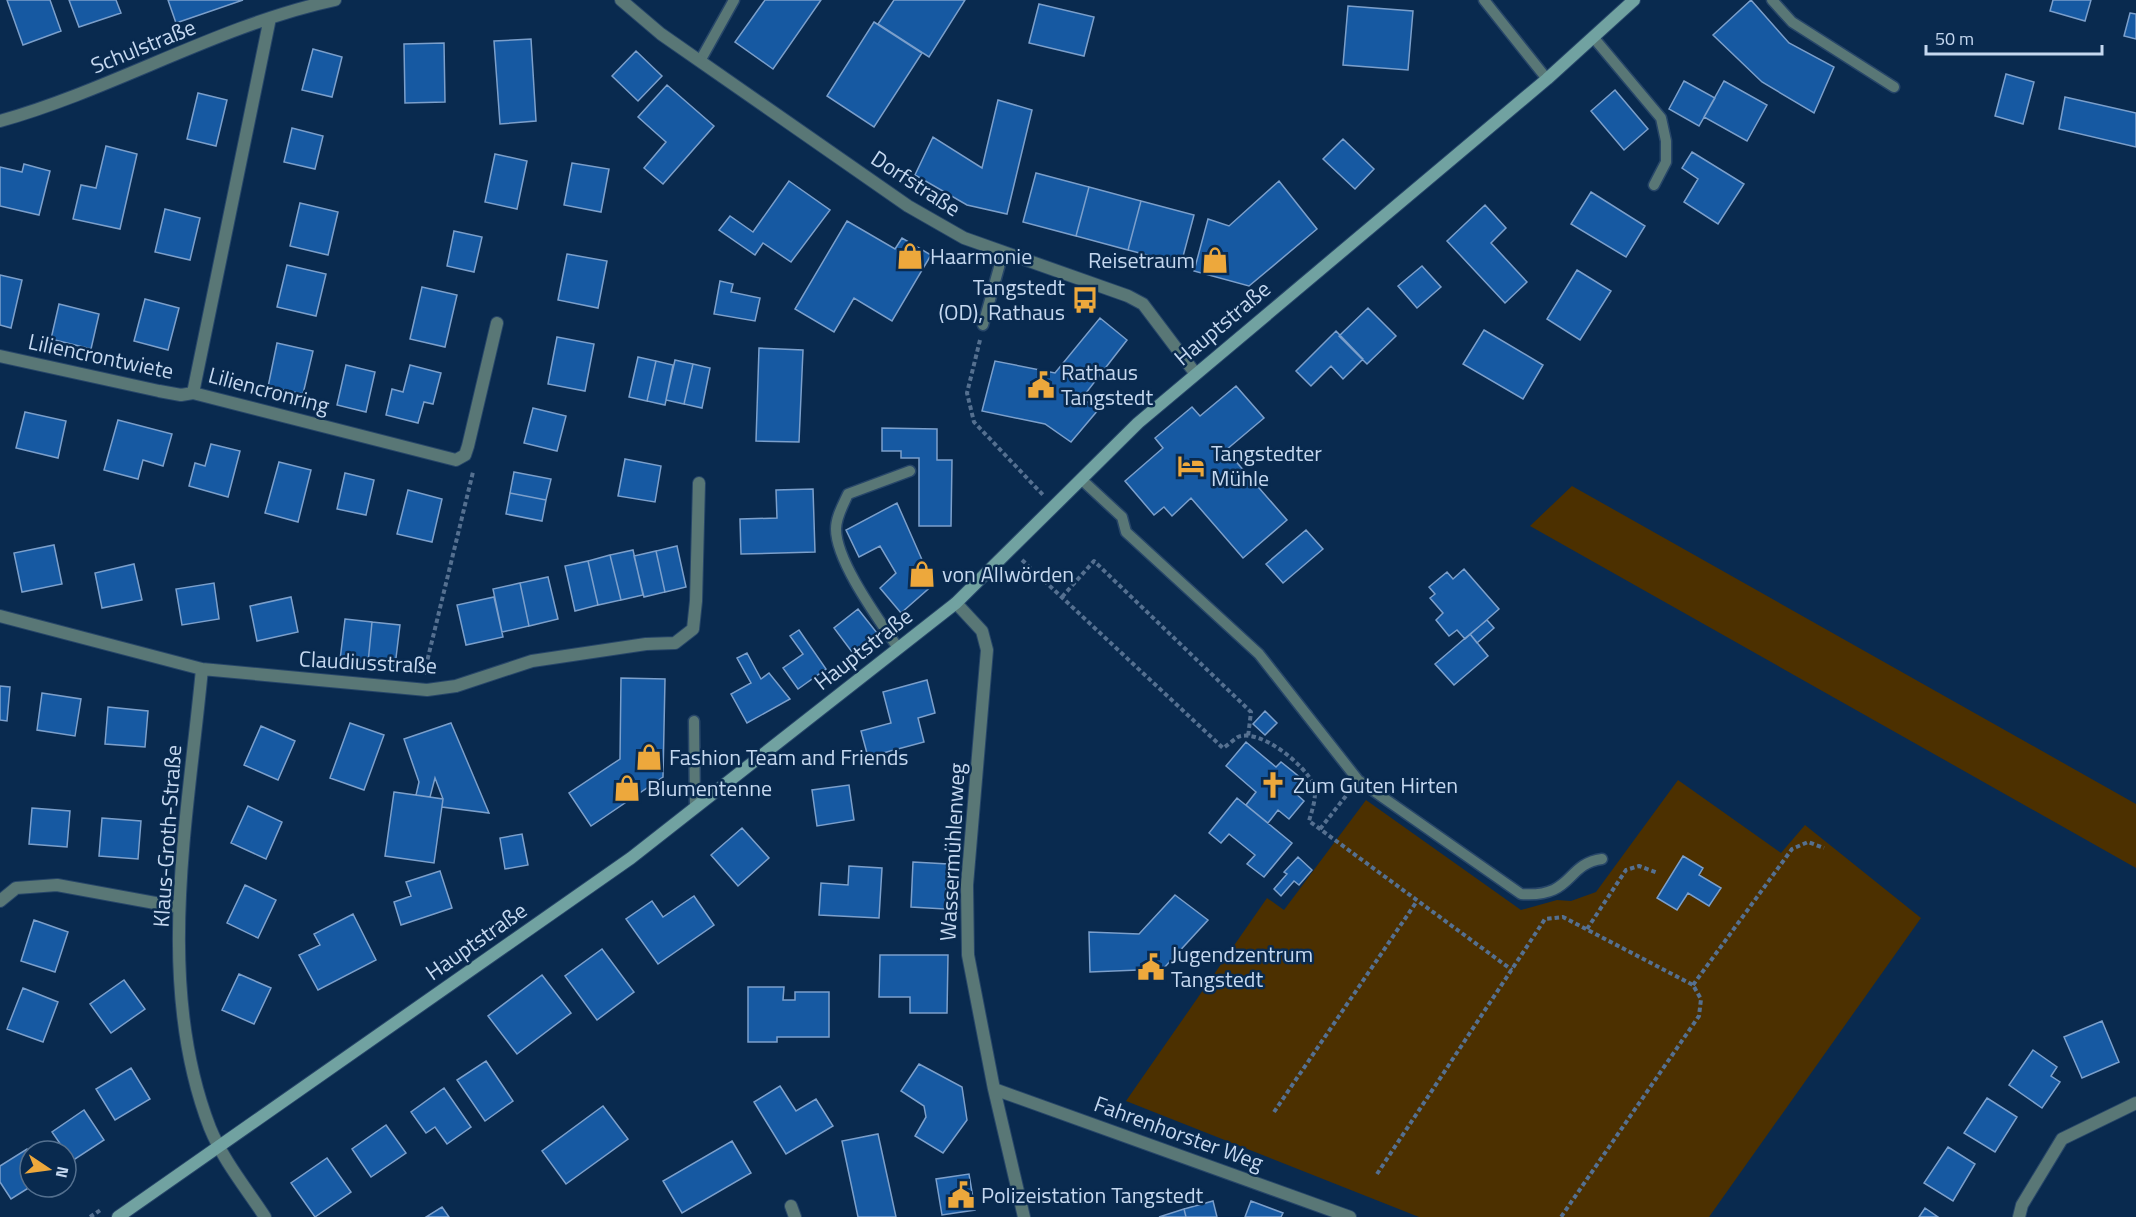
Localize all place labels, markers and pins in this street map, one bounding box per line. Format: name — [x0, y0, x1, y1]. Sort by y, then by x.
place label: Haarmonie — [930, 239, 1032, 273]
shop icon: Haarmonie — [895, 241, 925, 271]
place label: Reisetraum — [1088, 243, 1195, 277]
shop icon: Reisetraum — [1200, 245, 1230, 275]
place label: Tangstedt (OD), Rathaus — [938, 270, 1065, 329]
bus stop icon: Tangstedt (OD), Rathaus — [1070, 285, 1100, 315]
place label: Rathaus Tangstedt — [1061, 355, 1153, 414]
public building icon: Rathaus Tangstedt — [1026, 370, 1056, 400]
place label: Tangstedter Mühle — [1211, 436, 1322, 495]
hotel icon: Tangstedter Mühle — [1176, 451, 1206, 481]
place label: von Allwörden — [942, 557, 1074, 591]
shop icon: von Allwörden — [907, 559, 937, 589]
place label: Fashion Team and Friends — [669, 740, 909, 774]
shop icon: Fashion Team and Friends — [634, 742, 664, 772]
place label: Zum Guten Hirten — [1293, 768, 1458, 802]
church icon: Zum Guten Hirten — [1258, 770, 1288, 800]
place label: Blumentenne — [647, 771, 772, 805]
shop icon: Blumentenne — [612, 773, 642, 803]
place label: Jugendzentrum Tangstedt — [1171, 937, 1313, 996]
public building icon: Jugendzentrum Tangstedt — [1136, 952, 1166, 982]
place label: Polizeistation Tangstedt — [981, 1178, 1204, 1212]
public building icon: Polizeistation Tangstedt — [946, 1180, 976, 1210]

